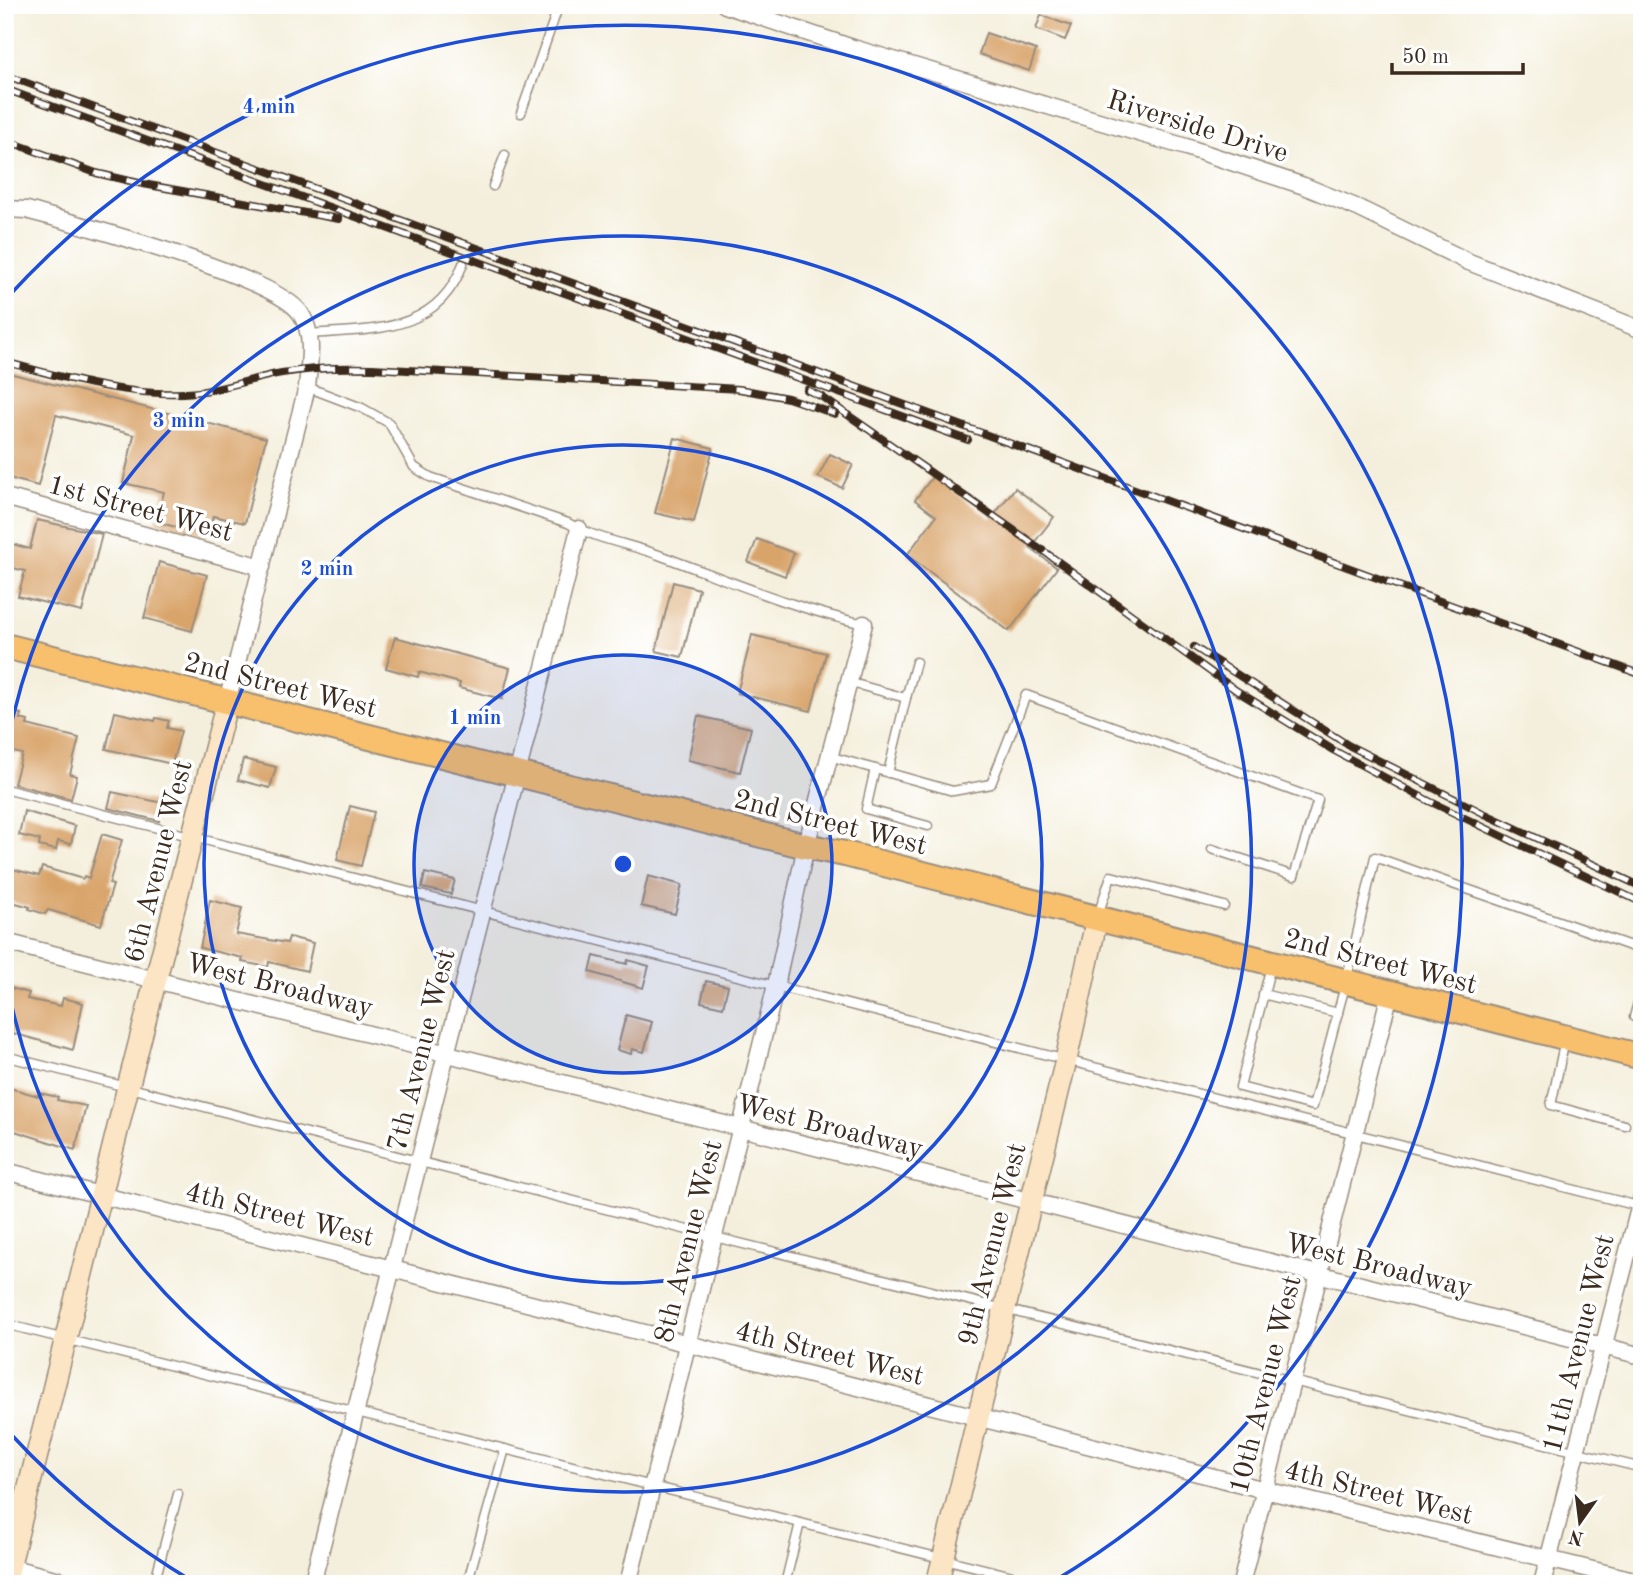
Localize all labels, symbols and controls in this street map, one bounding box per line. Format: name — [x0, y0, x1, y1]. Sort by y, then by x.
scale bar — [1392, 32, 1523, 76]
text: 50 m — [1402, 47, 1449, 68]
street label: Riverside Drive — [1103, 87, 1291, 169]
text: 4 min — [243, 97, 295, 118]
text: 3 min — [153, 411, 205, 432]
street label: 1st Street West — [45, 472, 236, 548]
text: 2 min — [301, 559, 353, 580]
street label: 2nd Street West — [181, 649, 380, 724]
text: 1 min — [449, 708, 501, 729]
street label: 6th Avenue West — [121, 757, 199, 966]
street label: 2nd Street West — [731, 786, 930, 861]
centre of rings — [611, 852, 635, 876]
street label: 2nd Street West — [1281, 925, 1480, 1000]
street label: 7th Avenue West — [384, 946, 462, 1155]
street label: West Broadway — [183, 950, 376, 1024]
street label: West Broadway — [733, 1091, 926, 1165]
street label: 8th Avenue West — [651, 1137, 729, 1346]
street label: 9th Avenue West — [955, 1140, 1033, 1349]
street label: 4th Street West — [182, 1179, 376, 1253]
street label: West Broadway — [1282, 1230, 1475, 1304]
street label: 11th Avenue West — [1539, 1232, 1621, 1456]
street label: 10th Avenue West — [1226, 1273, 1308, 1497]
street label: 4th Street West — [732, 1318, 926, 1392]
street label: 4th Street West — [1281, 1457, 1475, 1531]
north arrow — [1546, 1488, 1616, 1558]
text: N — [1567, 1525, 1586, 1547]

